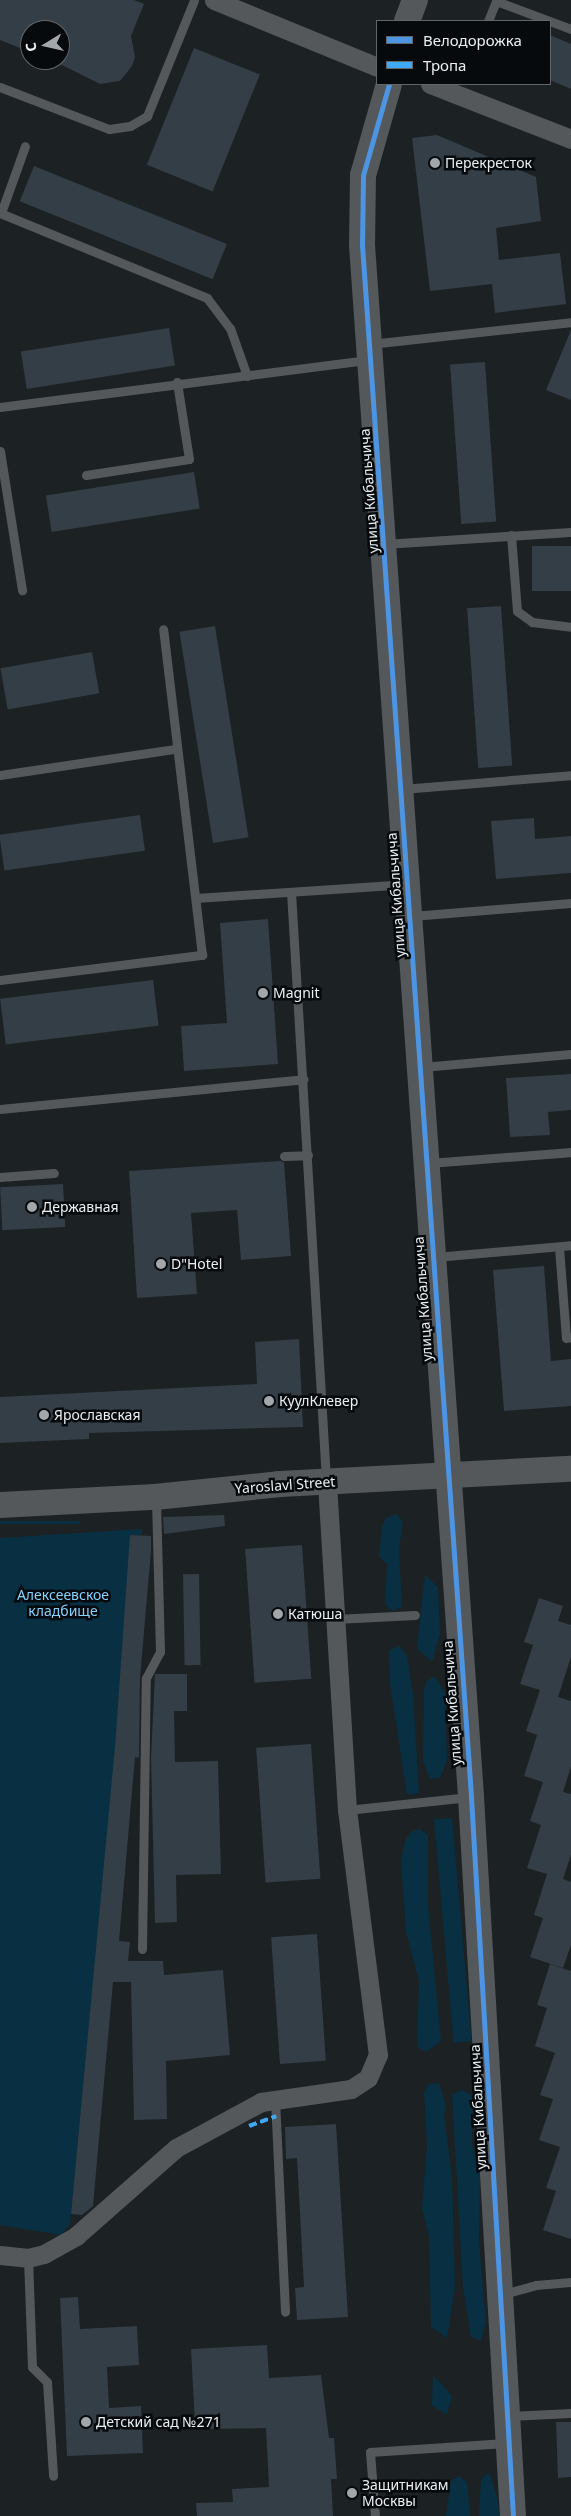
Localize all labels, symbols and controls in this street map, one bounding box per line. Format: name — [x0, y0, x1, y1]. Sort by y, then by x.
north arrow — [20, 20, 70, 70]
legend — [376, 20, 551, 85]
text: Велодорожка — [423, 30, 522, 50]
text: С — [21, 41, 41, 53]
text: Тропа — [423, 55, 466, 75]
place label: Перекресток — [445, 155, 532, 171]
marker: Перекресток — [429, 157, 441, 169]
street label: улица Кибальчича — [356, 428, 382, 554]
street label: улица Кибальчича — [383, 832, 409, 958]
place label: Magnit — [273, 985, 319, 1001]
marker: Magnit — [257, 987, 269, 999]
place label: Державная — [42, 1199, 119, 1215]
marker: Державная — [26, 1201, 38, 1213]
street label: улица Кибальчича — [410, 1236, 436, 1362]
place label: D"Hotel — [171, 1256, 222, 1272]
marker: D"Hotel — [155, 1258, 167, 1270]
place label: КуулКлевер — [279, 1393, 358, 1409]
marker: КуулКлевер — [263, 1395, 275, 1407]
place label: Ярославская — [54, 1407, 140, 1423]
marker: Ярославская — [38, 1409, 50, 1421]
street label: Yaroslavl Street — [234, 1473, 336, 1497]
park label: Алексеевское кладбище — [17, 1587, 109, 1620]
place label: Катюша — [288, 1606, 342, 1622]
marker: Катюша — [272, 1608, 284, 1620]
street label: улица Кибальчича — [439, 1640, 465, 1766]
street label: улица Кибальчича — [466, 2044, 490, 2170]
place label: Детский сад №271 — [96, 2414, 221, 2430]
marker: Детский сад №271 — [80, 2416, 92, 2428]
place label: Защитникам Москвы — [362, 2477, 449, 2510]
marker: Защитникам Москвы — [346, 2487, 358, 2499]

